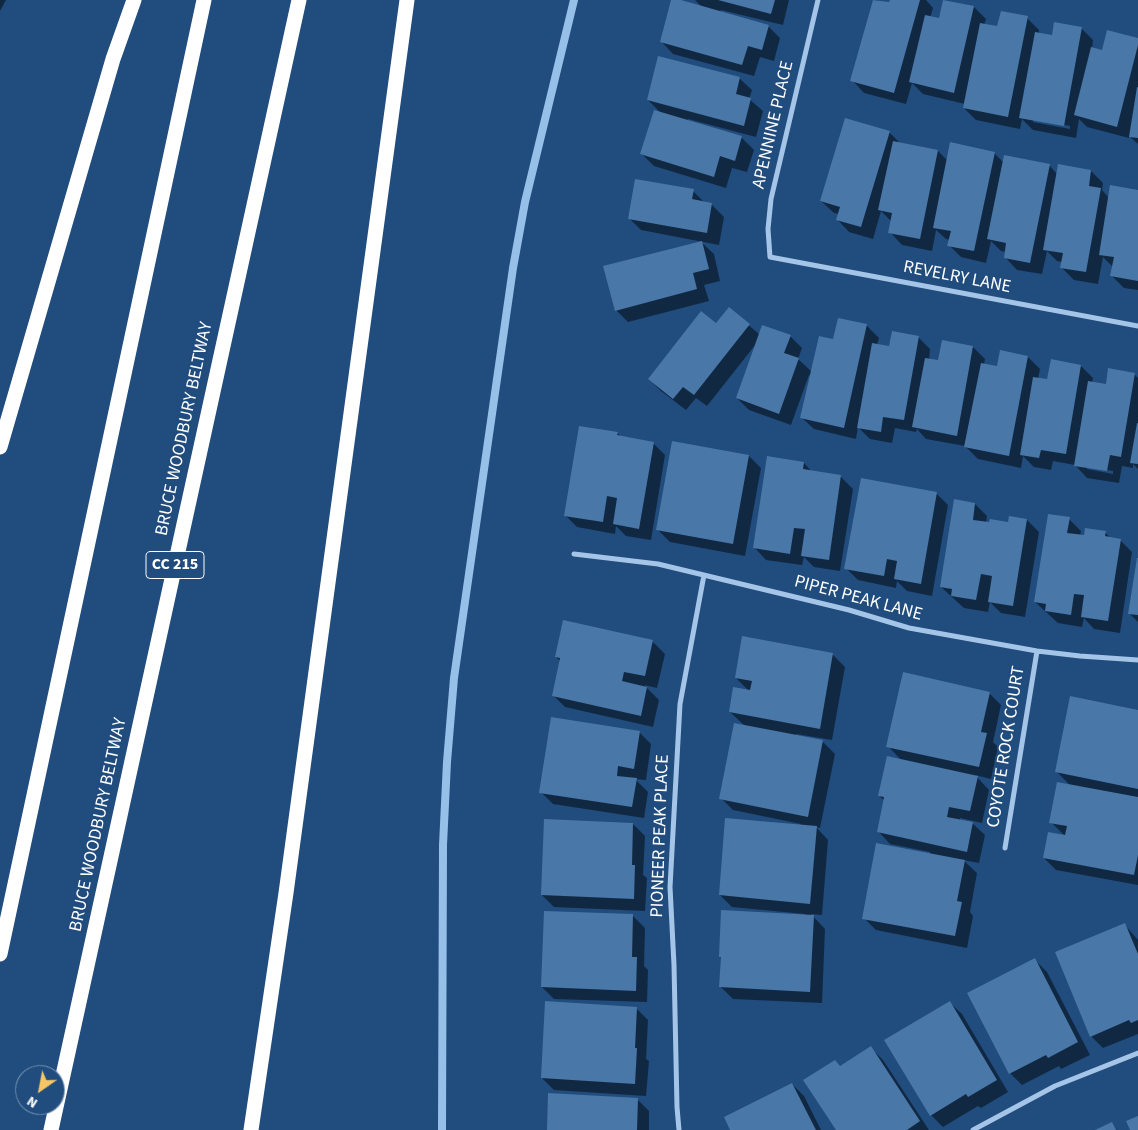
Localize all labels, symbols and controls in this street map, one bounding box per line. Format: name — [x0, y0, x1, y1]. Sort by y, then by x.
street label: APENNINE PLACE — [749, 59, 799, 191]
street label: REVELRY LANE — [901, 257, 1013, 299]
street label: BRUCE WOODBURY BELTWAY — [152, 320, 218, 538]
road number: CC 215 — [146, 552, 204, 578]
street label: PIPER PEAK LANE — [792, 572, 924, 626]
street label: COYOTE ROCK COURT — [984, 665, 1030, 829]
street label: BRUCE WOODBURY BELTWAY — [66, 716, 132, 934]
street label: PIONEER PEAK PLACE — [647, 754, 675, 918]
north arrow — [15, 1065, 65, 1115]
text: N — [23, 1091, 42, 1113]

